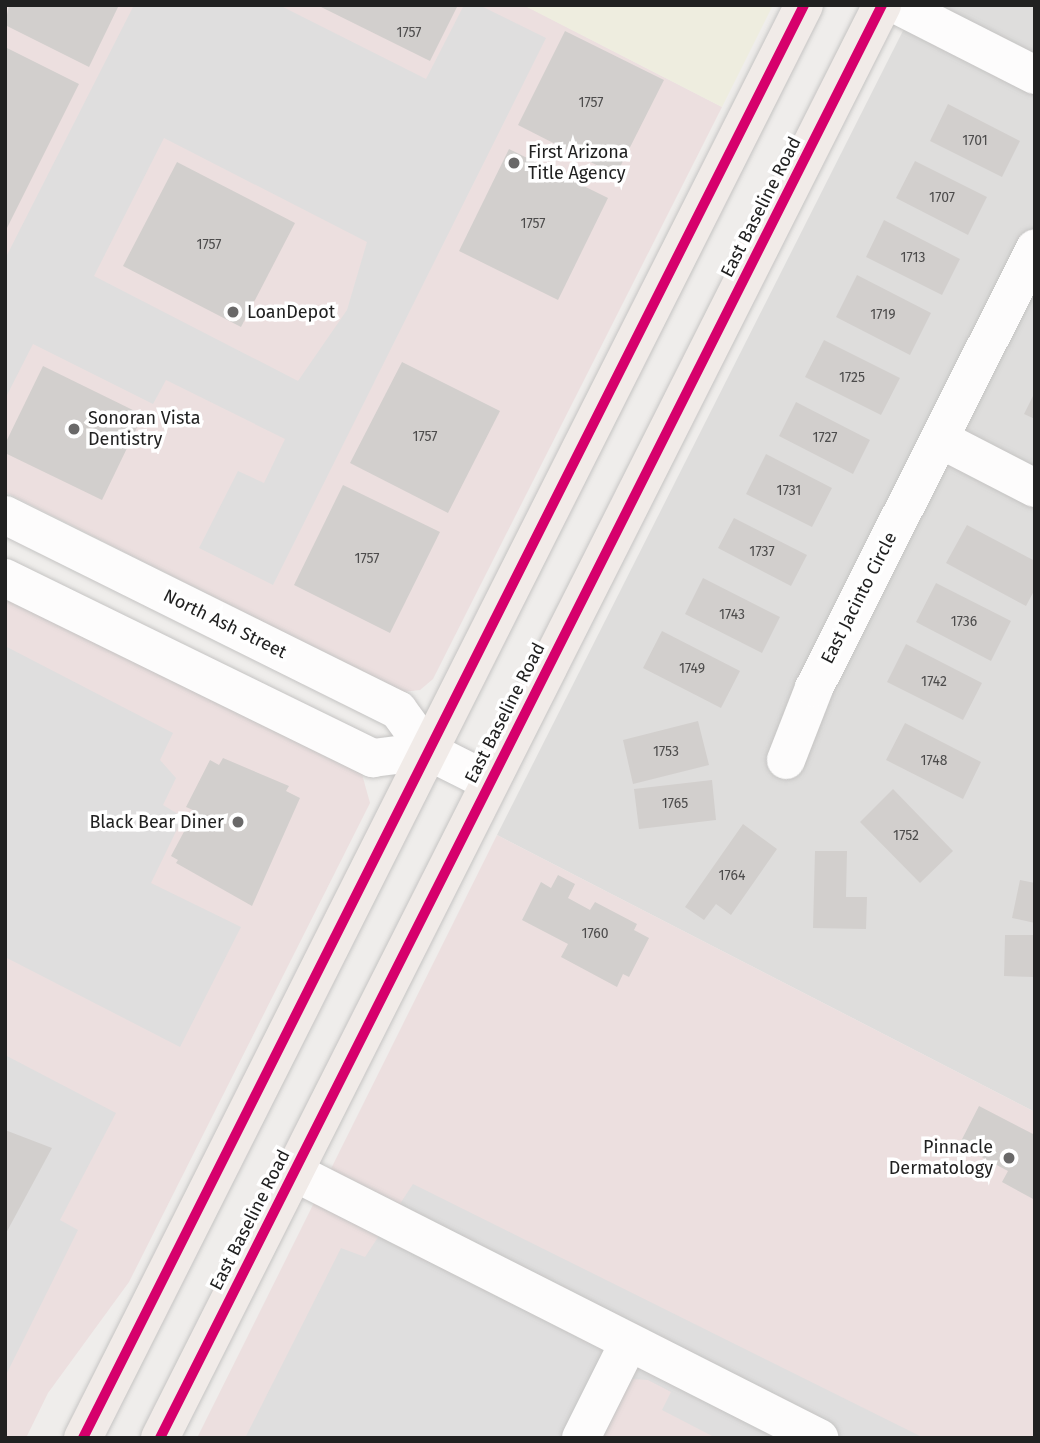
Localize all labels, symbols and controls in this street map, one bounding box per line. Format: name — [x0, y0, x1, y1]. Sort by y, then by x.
house number: 1757 — [397, 25, 421, 41]
house number: 1757 — [579, 95, 603, 111]
street label: East Baseline Road — [716, 133, 806, 281]
house number: 1701 — [962, 133, 988, 149]
place label: First Arizona Title Agency — [528, 142, 629, 184]
marker: First Arizona Title Agency — [506, 155, 522, 171]
house number: 1707 — [929, 190, 955, 206]
house number: 1757 — [521, 216, 545, 232]
house number: 1757 — [197, 237, 221, 253]
house number: 1713 — [900, 250, 926, 266]
place label: LoanDepot — [247, 301, 335, 323]
marker: LoanDepot — [225, 304, 241, 320]
house number: 1719 — [870, 307, 896, 323]
house number: 1725 — [839, 370, 865, 386]
place label: Sonoran Vista Dentistry — [88, 408, 200, 450]
marker: Sonoran Vista Dentistry — [66, 421, 82, 437]
house number: 1757 — [413, 429, 437, 445]
house number: 1727 — [812, 430, 838, 446]
house number: 1731 — [777, 483, 801, 499]
street label: East Jacinto Circle — [816, 529, 902, 667]
house number: 1737 — [749, 544, 775, 560]
house number: 1757 — [355, 551, 379, 567]
street label: North Ash Street — [160, 585, 290, 663]
house number: 1743 — [719, 607, 745, 623]
house number: 1736 — [951, 614, 977, 630]
street label: East Baseline Road — [460, 639, 550, 787]
house number: 1749 — [679, 661, 705, 677]
house number: 1742 — [921, 674, 947, 690]
house number: 1753 — [653, 744, 679, 760]
house number: 1748 — [921, 753, 947, 769]
house number: 1765 — [662, 796, 688, 812]
place label: Black Bear Diner — [89, 811, 224, 833]
marker: Black Bear Diner — [230, 814, 246, 830]
house number: 1752 — [893, 828, 919, 844]
house number: 1764 — [719, 868, 745, 884]
house number: 1760 — [581, 926, 609, 942]
place label: Pinnacle Dermatology — [889, 1137, 993, 1180]
street label: East Baseline Road — [205, 1146, 295, 1294]
marker: Pinnacle Dermatology — [999, 1148, 1019, 1168]

